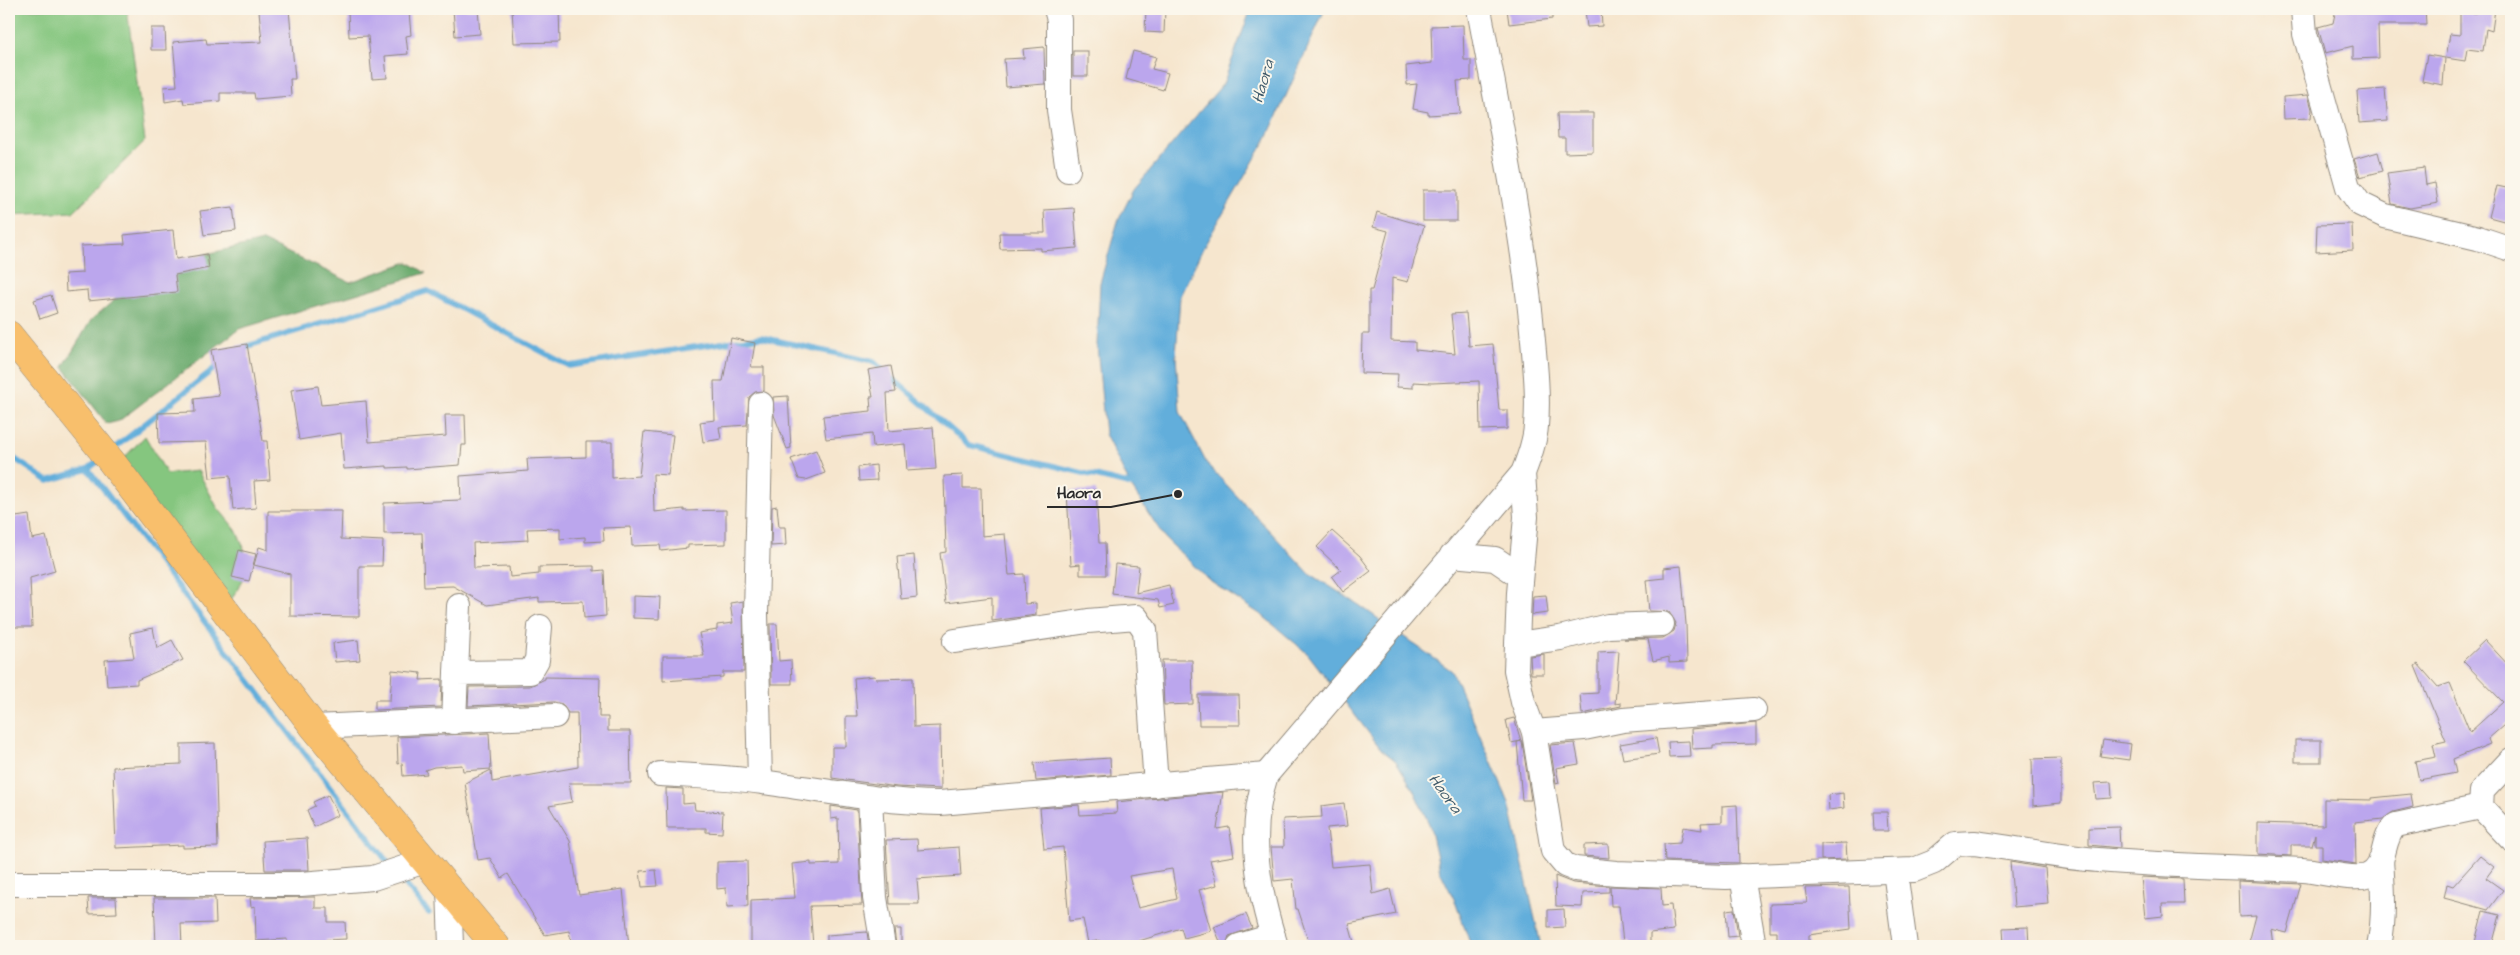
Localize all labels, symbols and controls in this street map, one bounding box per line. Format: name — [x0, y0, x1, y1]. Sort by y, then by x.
water label: Haora — [1246, 56, 1280, 105]
callout: Haora — [1047, 476, 1111, 507]
text: Haora — [1057, 482, 1102, 504]
water label: Haora — [1423, 769, 1467, 818]

